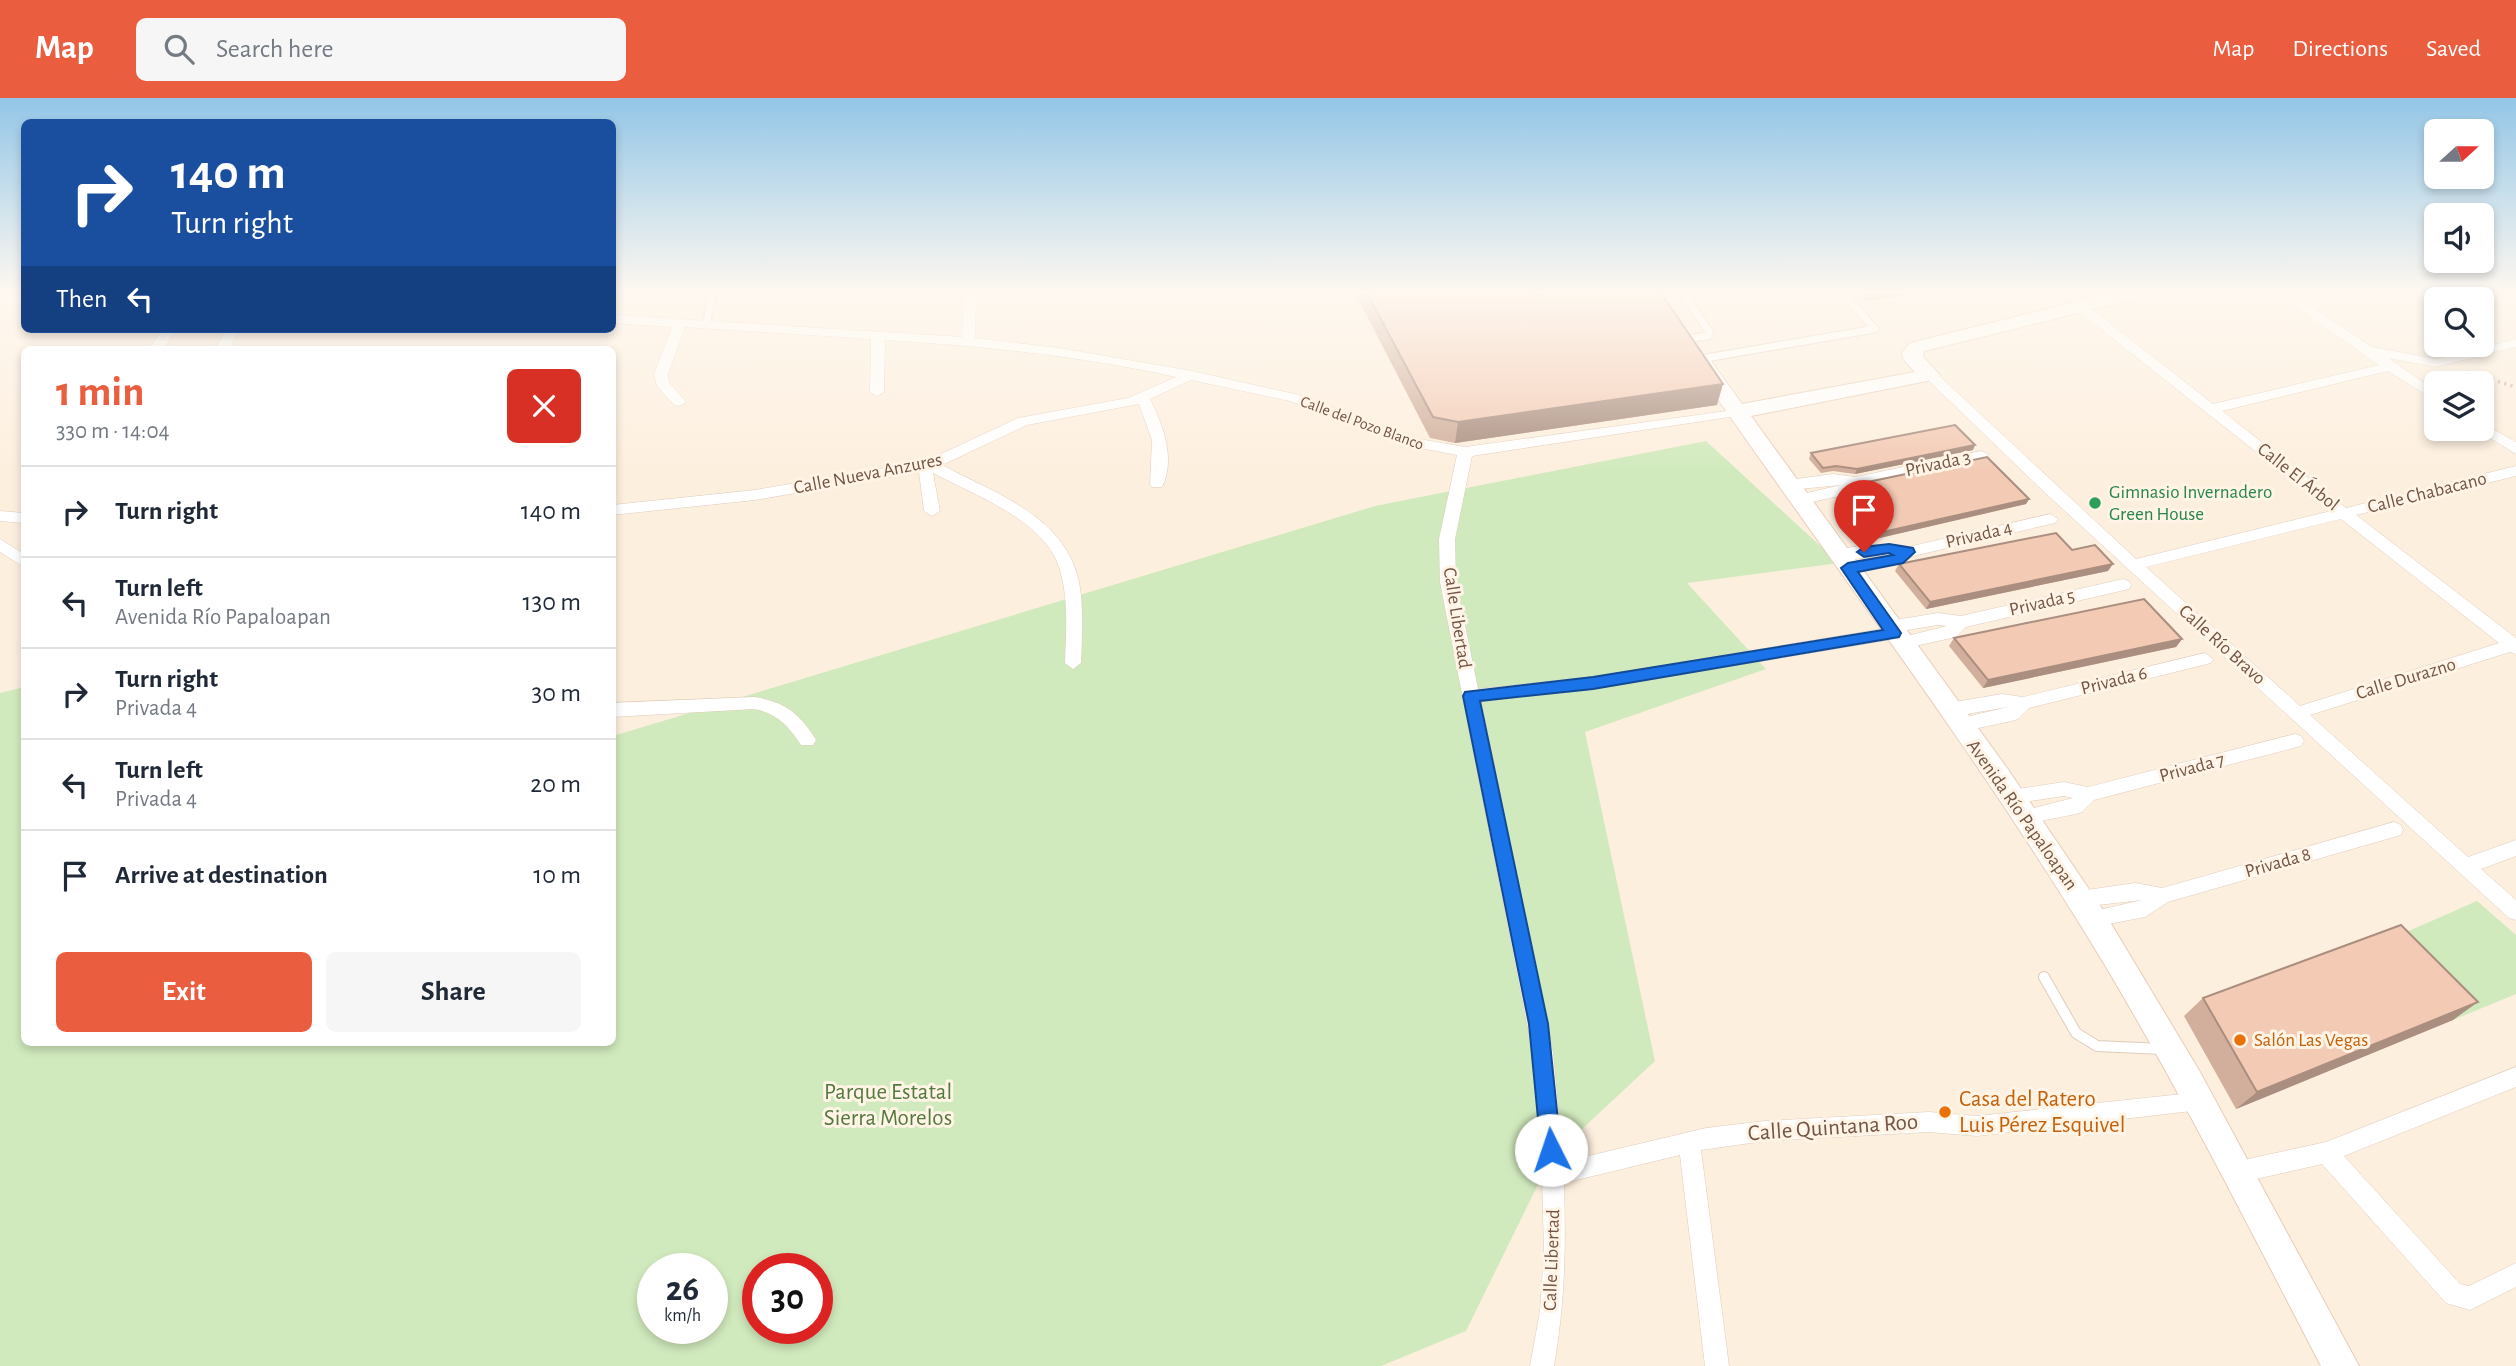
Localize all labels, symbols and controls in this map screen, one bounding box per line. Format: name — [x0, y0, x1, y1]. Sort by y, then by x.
search box — [136, 18, 626, 81]
icon: search — [160, 30, 198, 68]
text: Map — [35, 32, 94, 65]
text: Search here — [216, 36, 334, 62]
text: Map — [2212, 37, 2254, 61]
text: Directions — [2292, 37, 2388, 61]
text: Saved — [2426, 37, 2481, 61]
north arrow — [2424, 119, 2494, 189]
map controls — [2424, 119, 2494, 441]
icon: right — [56, 147, 147, 238]
text: 140 m — [171, 149, 286, 198]
button: sound — [2424, 203, 2494, 273]
text: Turn right — [171, 207, 293, 239]
icon: left — [121, 280, 159, 318]
text: Then — [56, 286, 107, 312]
button: search — [2424, 287, 2494, 357]
button: close — [507, 369, 581, 443]
text: 1 min — [56, 371, 145, 413]
button: layers — [2424, 371, 2494, 441]
street label: Calle del Pozo Blanco — [1298, 393, 1426, 453]
text: 330 m · 14:04 — [56, 420, 170, 443]
street label: Calle El Árbol — [2254, 438, 2344, 515]
street label: Privada 3 — [1904, 448, 1972, 480]
street label: Calle Nueva Anzures — [792, 450, 944, 498]
street label: Calle Chabacano — [2366, 469, 2488, 517]
pin — [1834, 480, 1894, 552]
place label: Gimnasio Invernadero Green House — [2109, 483, 2272, 524]
icon: arrive — [1845, 491, 1883, 529]
icon: right — [56, 493, 94, 531]
marker: Gimnasio Invernadero Green House — [2087, 495, 2103, 511]
text: Turn right — [115, 498, 218, 524]
text: 140 m — [521, 498, 581, 524]
street label: Privada 4 — [1944, 518, 2014, 552]
street label: Calle Libertad — [1440, 566, 1474, 670]
text: Turn left — [115, 575, 203, 601]
icon: left — [56, 584, 94, 622]
street label: Privada 5 — [2007, 586, 2077, 620]
text: 130 m — [523, 589, 581, 615]
street label: Calle Río Bravo — [2175, 601, 2269, 689]
text: Avenida Río Papaloapan — [115, 606, 331, 629]
street label: Calle Durazno — [2354, 655, 2458, 703]
street label: Privada 6 — [2079, 664, 2149, 698]
text: Turn right — [115, 666, 218, 692]
icon: right — [56, 675, 94, 713]
text: 30 m — [531, 680, 581, 706]
text: Privada 4 — [115, 697, 197, 720]
street label: Avenida Río Papaloapan — [1963, 736, 2081, 894]
street label: Privada 7 — [2157, 750, 2227, 786]
text: Turn left — [115, 757, 203, 783]
icon: left — [56, 766, 94, 804]
text: 20 m — [530, 771, 581, 797]
text: Privada 4 — [115, 788, 197, 811]
street label: Privada 8 — [2243, 845, 2313, 881]
icon: arrive — [56, 857, 94, 895]
text: Arrive at destination — [115, 862, 328, 888]
text: 10 m — [533, 862, 581, 888]
button: Exit — [56, 952, 312, 1032]
button: Share — [326, 952, 581, 1032]
place label: Salón Las Vegas — [2254, 1031, 2368, 1050]
marker: Salón Las Vegas — [2232, 1032, 2248, 1048]
park label: Parque Estatal Sierra Morelos — [824, 1081, 952, 1130]
place label: Casa del Ratero Luis Pérez Esquivel — [1959, 1088, 2125, 1137]
marker: Casa del Ratero Luis Pérez Esquivel — [1937, 1104, 1953, 1120]
street label: Calle Quintana Roo — [1747, 1111, 1919, 1145]
position arrow — [1514, 1113, 1588, 1187]
street label: Calle Libertad — [1541, 1209, 1563, 1311]
speed limit sign: 30 — [742, 1253, 833, 1344]
text: 26 — [666, 1272, 699, 1307]
text: km/h — [664, 1307, 701, 1325]

